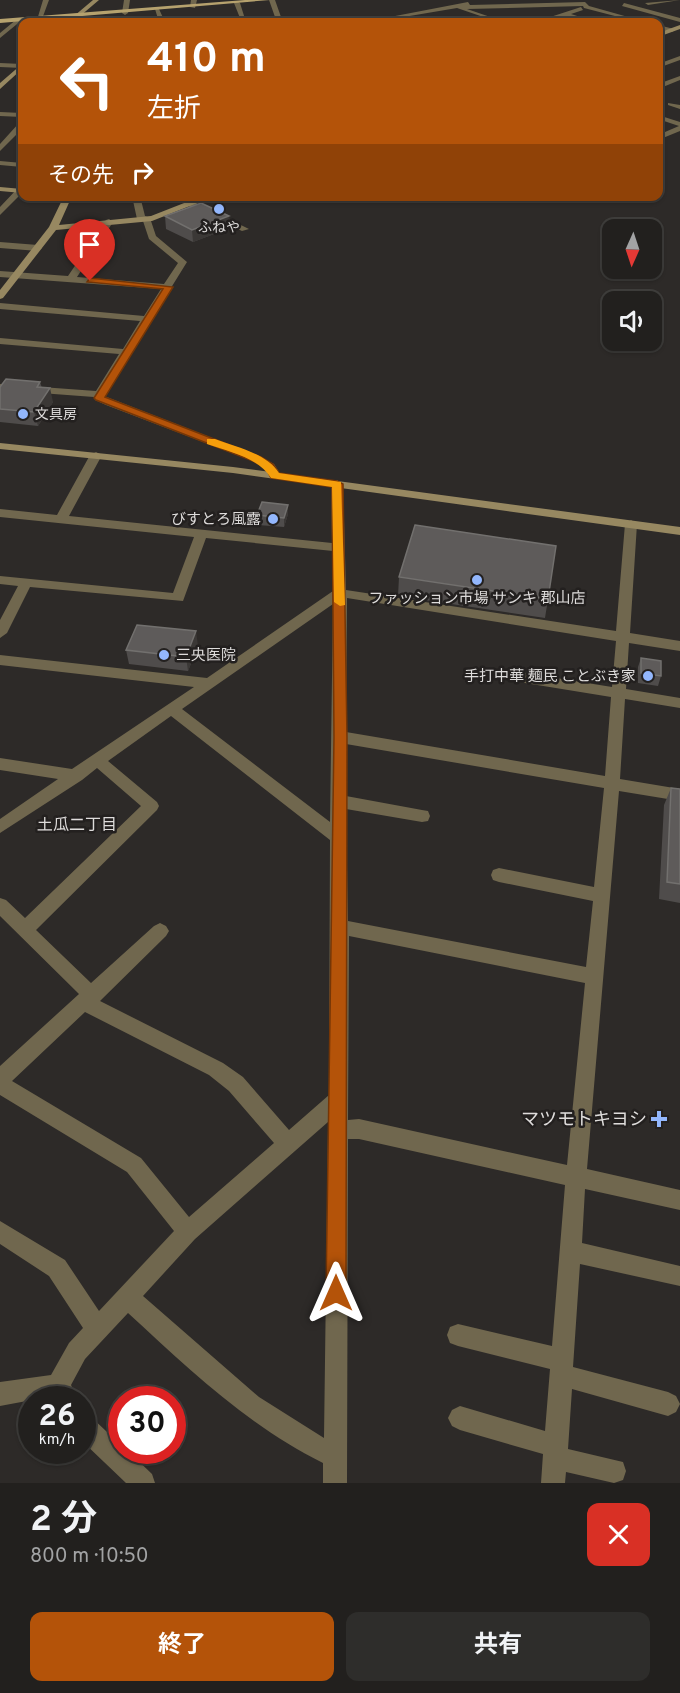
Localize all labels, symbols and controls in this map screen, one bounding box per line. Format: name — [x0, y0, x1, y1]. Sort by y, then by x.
text: 410 m — [147, 34, 266, 87]
icon: left — [48, 42, 126, 120]
text: 左折 — [147, 93, 201, 127]
icon: right — [126, 156, 159, 189]
text: その先 — [48, 163, 114, 190]
marker: ふねや — [212, 202, 226, 216]
pin — [64, 219, 115, 281]
north arrow — [602, 219, 662, 279]
map controls — [602, 219, 662, 351]
place label: ふねや — [198, 220, 240, 237]
icon: arrive — [73, 228, 106, 261]
button: sound — [602, 291, 662, 351]
marker: 文具房 — [16, 407, 30, 421]
place label: 文具房 — [35, 407, 77, 424]
place label: びすとろ風露 — [171, 511, 261, 530]
marker: びすとろ風露 — [266, 512, 280, 526]
marker: ファッション市場 サンキ 郡山店 — [470, 573, 484, 587]
place label: ファッション市場 サンキ 郡山店 — [368, 590, 586, 609]
place label: 三央医院 — [176, 647, 236, 666]
marker: 三央医院 — [157, 648, 171, 662]
place label: 手打中華 麺民 ことぶき家 — [464, 668, 636, 687]
marker: 手打中華 麺民 ことぶき家 — [641, 669, 655, 683]
district label: 土瓜二丁目 — [37, 816, 117, 836]
place label: マツモトキヨシ — [521, 1109, 647, 1132]
marker: マツモトキヨシ — [652, 1112, 666, 1126]
position arrow — [304, 1261, 368, 1325]
speed limit sign: 30 — [108, 1386, 186, 1464]
text: 26 — [39, 1399, 75, 1436]
text: km/h — [39, 1431, 75, 1450]
text: 2 分 — [30, 1498, 97, 1544]
button: close — [587, 1503, 650, 1566]
text: 800 m · 10:50 — [30, 1544, 149, 1570]
button: 終了 — [30, 1612, 334, 1681]
button: 共有 — [346, 1612, 650, 1681]

